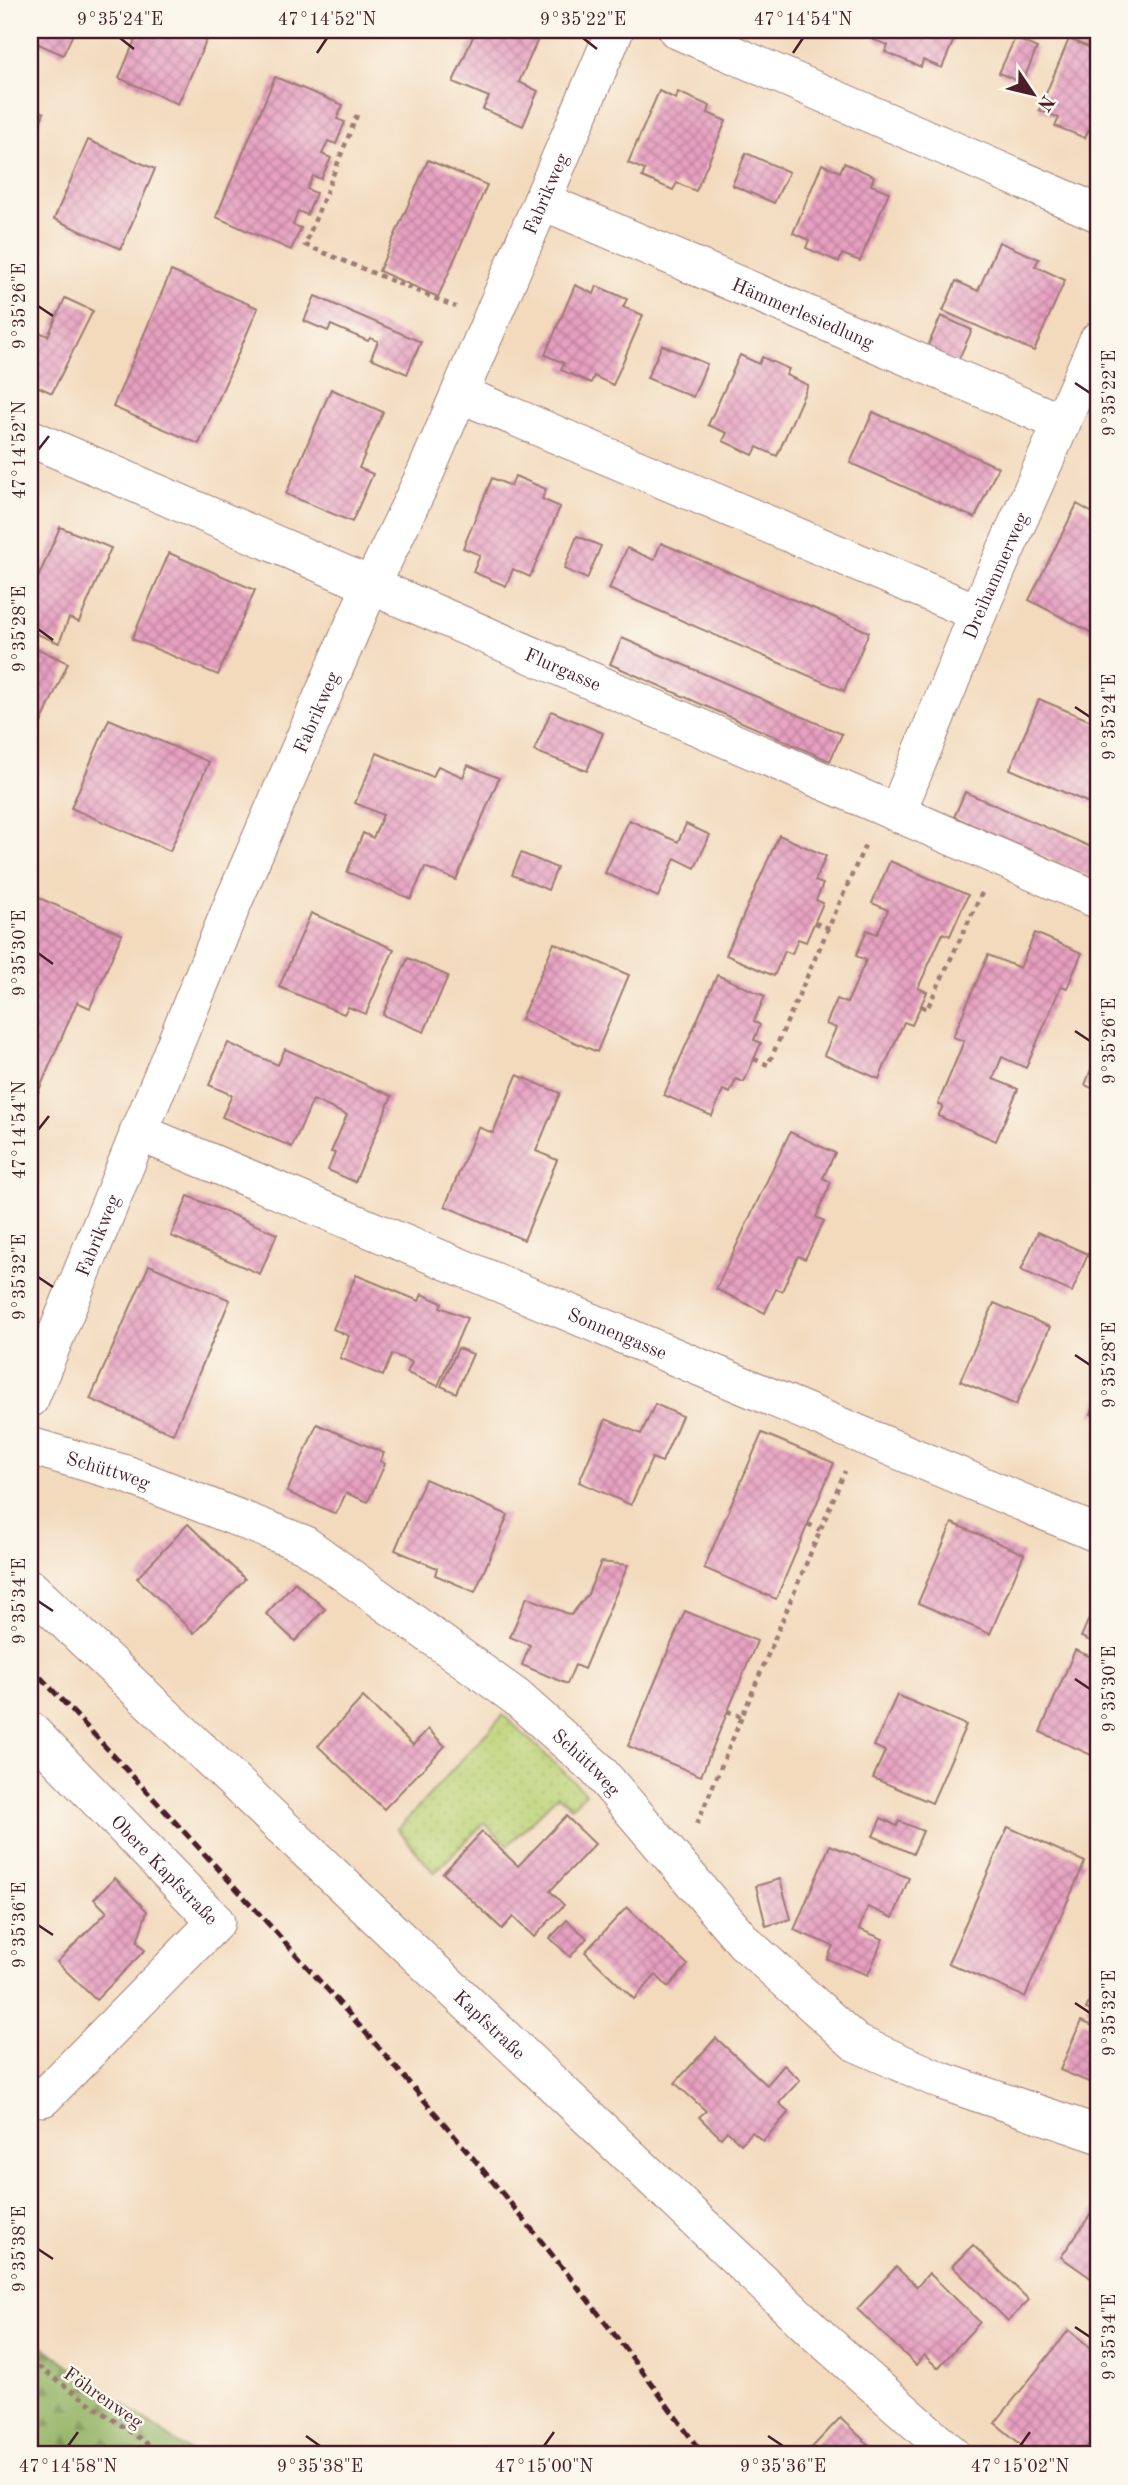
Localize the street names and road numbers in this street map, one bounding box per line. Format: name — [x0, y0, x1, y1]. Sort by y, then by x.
street label: Fabrikweg — [522, 150, 573, 238]
street label: Hämmerlesiedlung — [728, 276, 877, 354]
street label: Dreihammerweg — [961, 510, 1033, 642]
street label: Flurgasse — [521, 646, 603, 696]
street label: Fabrikweg — [292, 669, 344, 756]
street label: Fabrikweg — [74, 1192, 125, 1280]
street label: Sonnengasse — [564, 1306, 669, 1364]
street label: Schüttweg — [64, 1450, 153, 1495]
street label: Schüttweg — [548, 1727, 623, 1801]
street label: Obere Kapfstraße — [106, 1813, 220, 1930]
street label: Kapfstraße — [449, 1988, 528, 2064]
street label: Föhrenweg — [59, 2365, 146, 2434]

